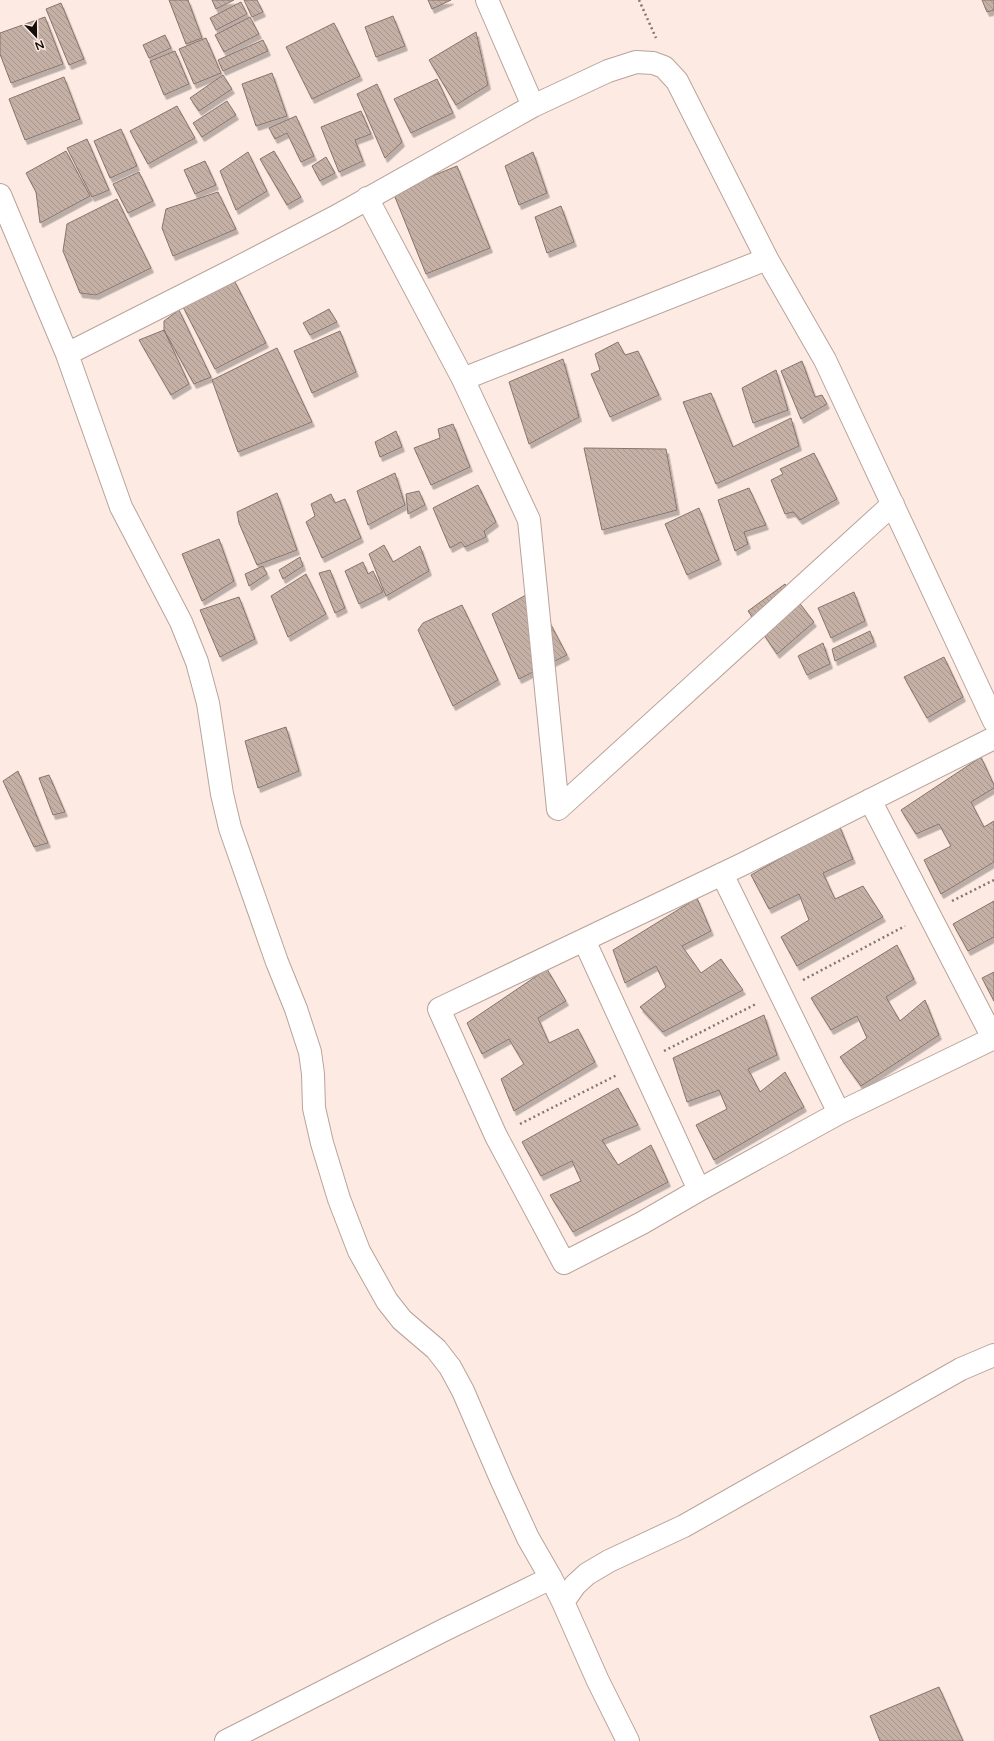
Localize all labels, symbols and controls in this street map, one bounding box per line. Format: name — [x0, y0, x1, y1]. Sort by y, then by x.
north arrow — [16, 16, 56, 56]
text: N — [33, 37, 46, 52]

